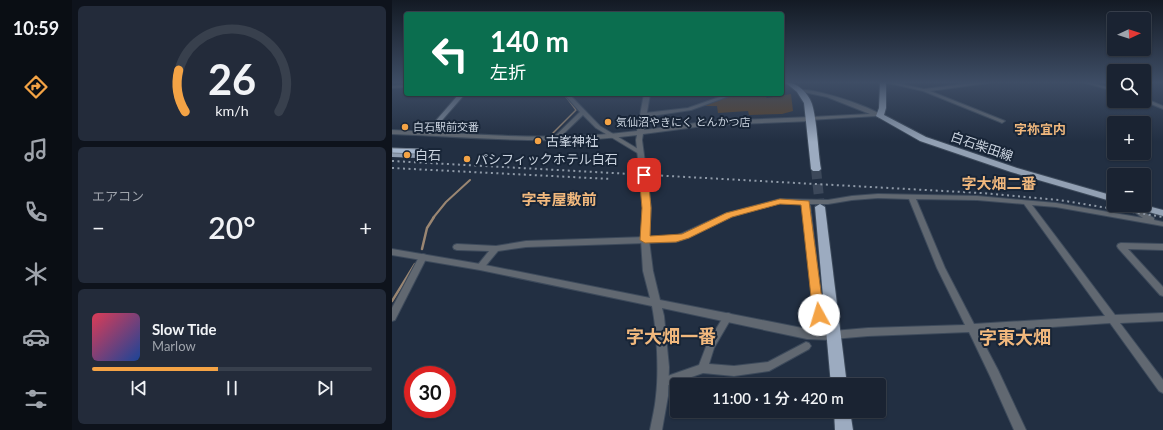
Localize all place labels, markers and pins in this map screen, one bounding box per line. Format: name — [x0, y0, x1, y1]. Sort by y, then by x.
place label: 気仙沼やきにく とんかつ店 — [616, 115, 751, 128]
marker: 気仙沼やきにく とんかつ店 — [603, 117, 613, 127]
place label: 白石駅前交番 — [413, 120, 479, 133]
marker: 白石駅前交番 — [400, 122, 410, 132]
place label: 古峯神社 — [546, 133, 598, 149]
marker: 古峯神社 — [533, 136, 543, 146]
place label: 白石 — [415, 147, 441, 163]
marker: 白石 — [402, 150, 412, 160]
place label: パシフィックホテル白石 — [475, 151, 618, 167]
marker: パシフィックホテル白石 — [462, 154, 472, 164]
pin — [627, 158, 661, 192]

